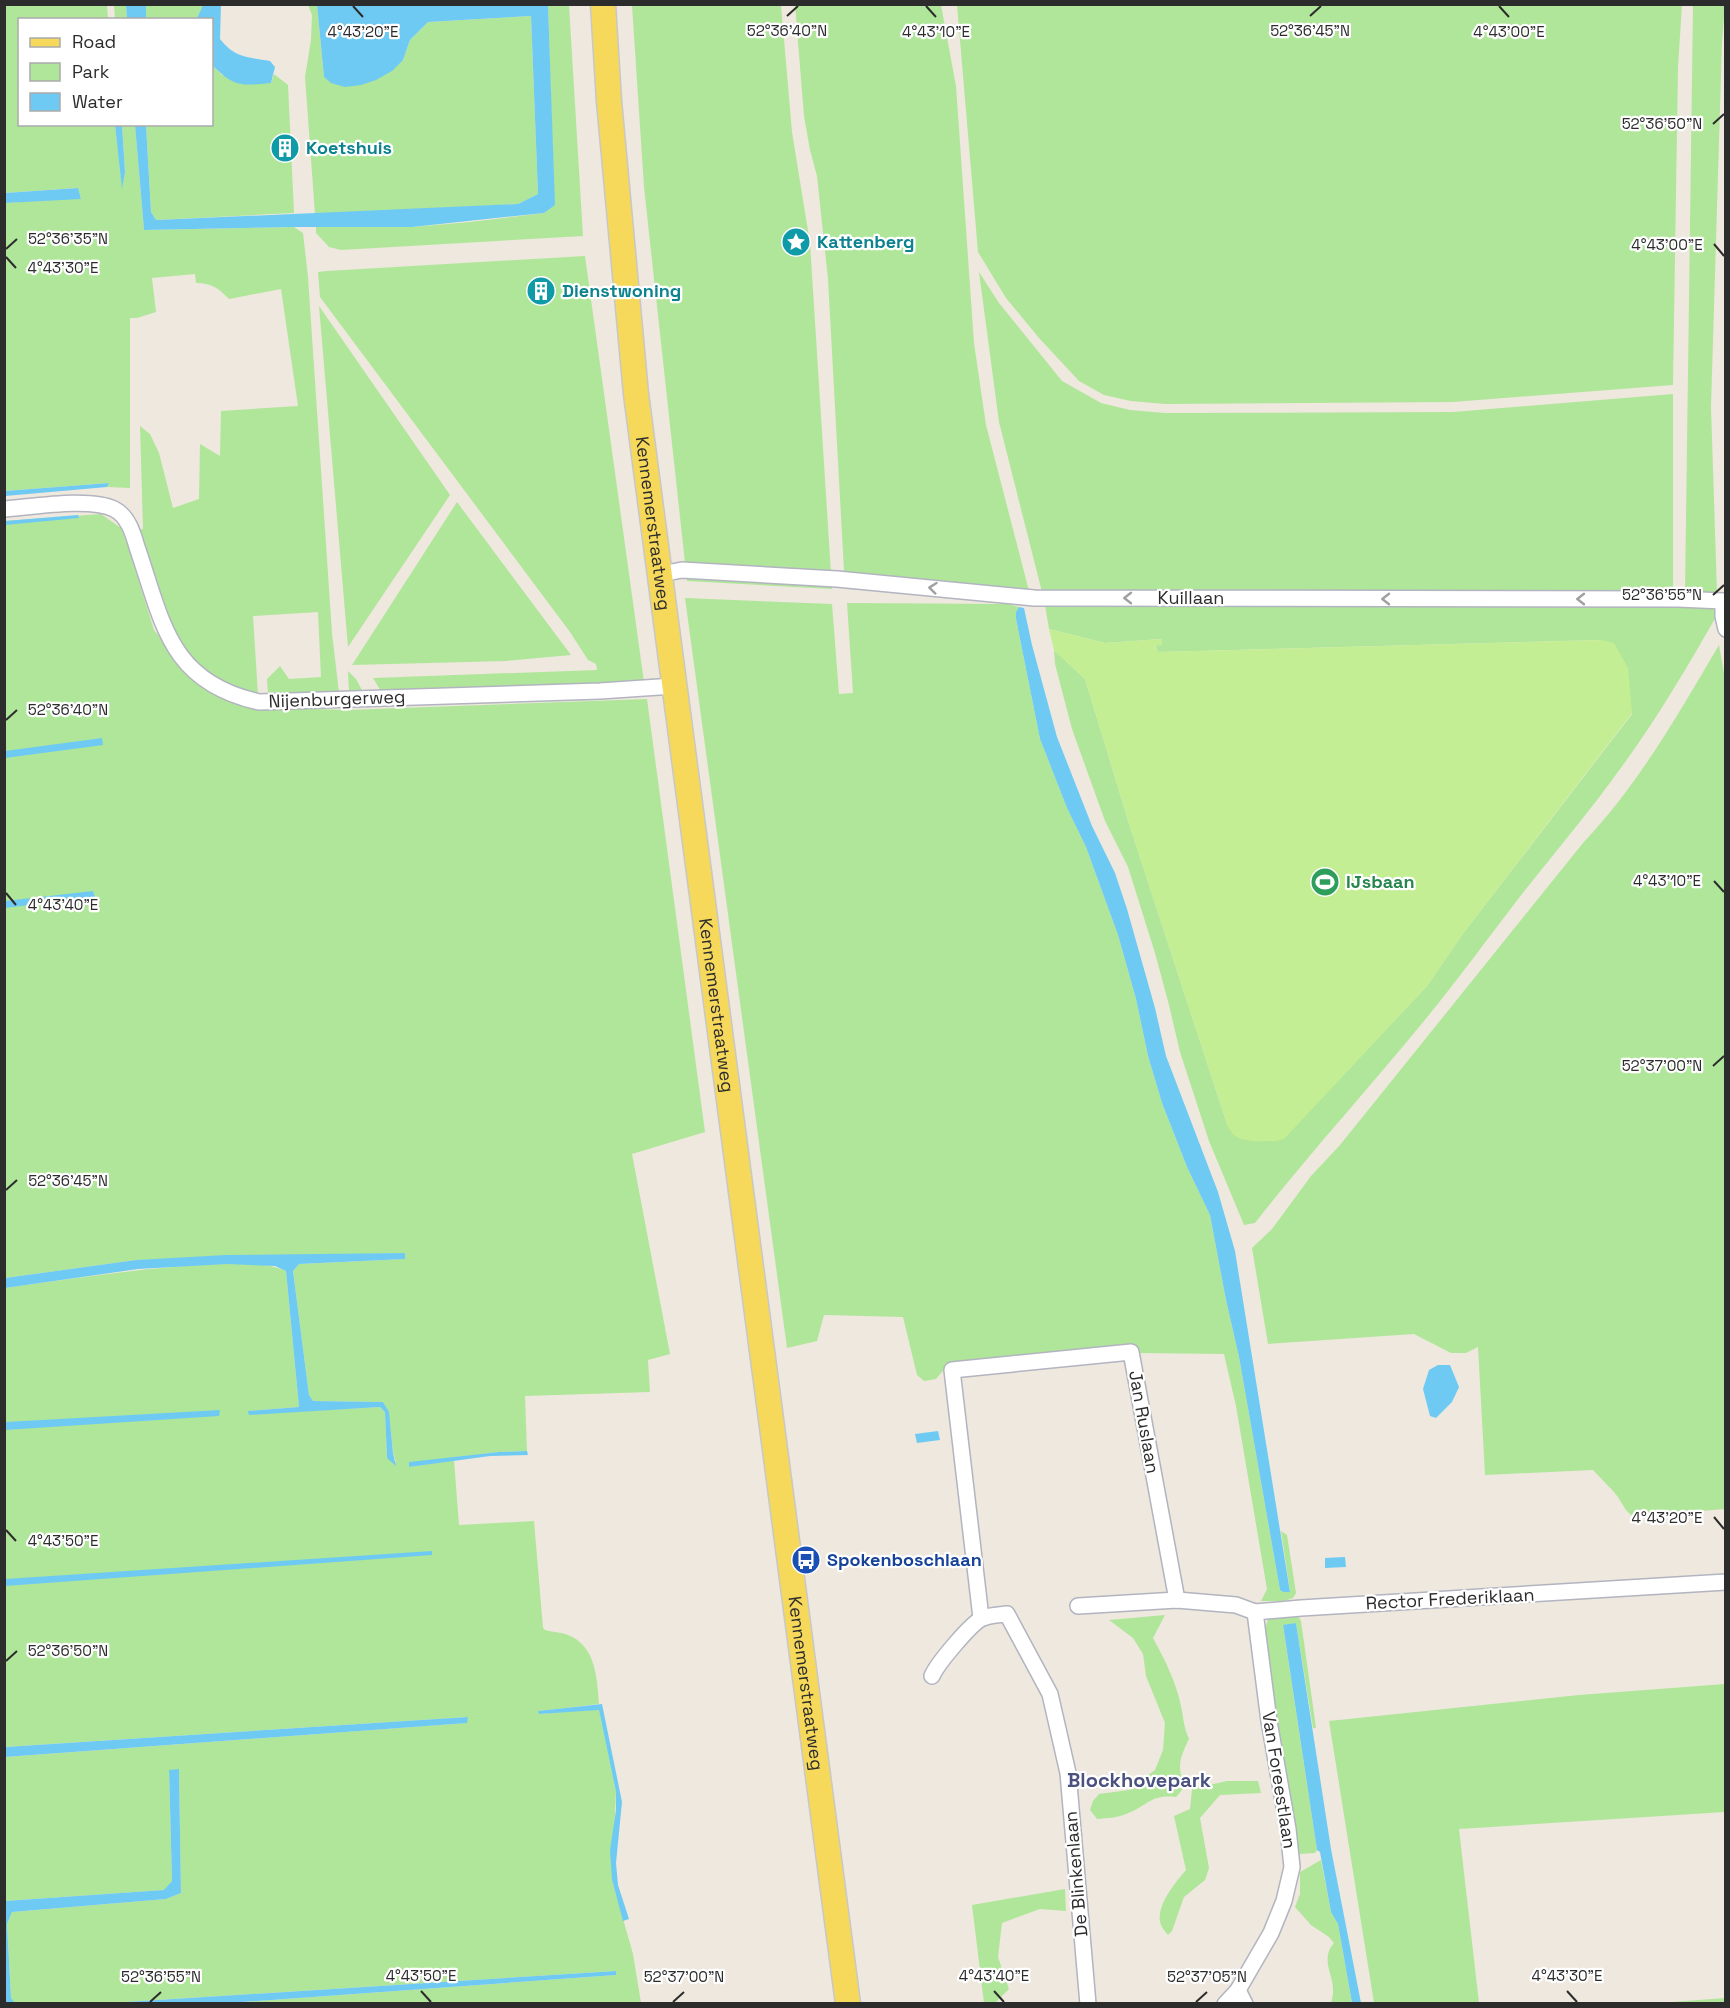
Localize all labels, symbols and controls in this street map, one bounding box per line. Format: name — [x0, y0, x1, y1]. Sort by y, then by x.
legend — [18, 18, 213, 126]
text: 52°36'40"N — [747, 21, 827, 40]
text: 52°36'45"N — [1270, 21, 1350, 40]
text: 4°43'20"E — [328, 22, 398, 41]
text: 4°43'10"E — [902, 22, 970, 41]
text: 4°43'00"E — [1473, 22, 1545, 41]
text: Road — [72, 30, 116, 53]
text: Park — [72, 60, 110, 83]
text: Water — [72, 90, 123, 113]
text: 52°36'50"N — [1622, 114, 1702, 133]
building icon: Koetshuis — [269, 132, 301, 164]
place label: Koetshuis — [306, 136, 392, 159]
place icon: Kattenberg — [780, 226, 812, 258]
text: 52°36'35"N — [28, 229, 108, 248]
place label: Kattenberg — [817, 230, 914, 253]
text: 4°43'00"E — [1631, 235, 1703, 254]
text: 4°43'30"E — [28, 258, 98, 277]
building icon: Dienstwoning — [525, 275, 557, 307]
place label: Dienstwoning — [562, 279, 681, 302]
street label: Kennemerstraatweg — [631, 435, 676, 612]
one-way arrow — [928, 582, 938, 595]
text: 52°36'55"N — [1622, 585, 1702, 604]
street label: Kuillaan — [1158, 586, 1224, 609]
one-way arrow — [1123, 592, 1132, 604]
one-way arrow — [1381, 593, 1390, 605]
one-way arrow — [1576, 593, 1585, 605]
street label: Nijenburgerweg — [268, 685, 406, 712]
text: 52°36'40"N — [28, 700, 108, 719]
sports icon: IJsbaan — [1309, 866, 1341, 898]
place label: IJsbaan — [1346, 870, 1415, 893]
text: 4°43'10"E — [1633, 871, 1701, 890]
text: 4°43'40"E — [28, 895, 98, 914]
street label: Kennemerstraatweg — [694, 917, 740, 1094]
text: 52°37'00"N — [1622, 1056, 1702, 1075]
text: 52°36'45"N — [28, 1171, 108, 1190]
street label: Jan Ruslaan — [1124, 1369, 1165, 1475]
text: 4°43'20"E — [1632, 1508, 1702, 1527]
text: 4°43'50"E — [28, 1531, 98, 1550]
bus stop icon: Spokenboschlaan — [790, 1544, 822, 1576]
place label: Spokenboschlaan — [827, 1548, 982, 1571]
street label: Rector Frederiklaan — [1365, 1583, 1535, 1614]
street label: Kennemerstraatweg — [783, 1595, 829, 1772]
text: 52°36'50"N — [28, 1641, 108, 1660]
street label: Van Foreestlaan — [1257, 1710, 1302, 1850]
district label: Blockhovepark — [1067, 1767, 1211, 1793]
street label: De Blinkenlaan — [1059, 1810, 1092, 1938]
text: 4°43'50"E — [386, 1966, 456, 1985]
text: 4°43'40"E — [959, 1966, 1029, 1985]
text: 4°43'30"E — [1532, 1966, 1602, 1985]
text: 52°36'55"N — [121, 1967, 201, 1986]
text: 52°37'00"N — [644, 1967, 724, 1986]
text: 52°37'05"N — [1167, 1967, 1247, 1986]

